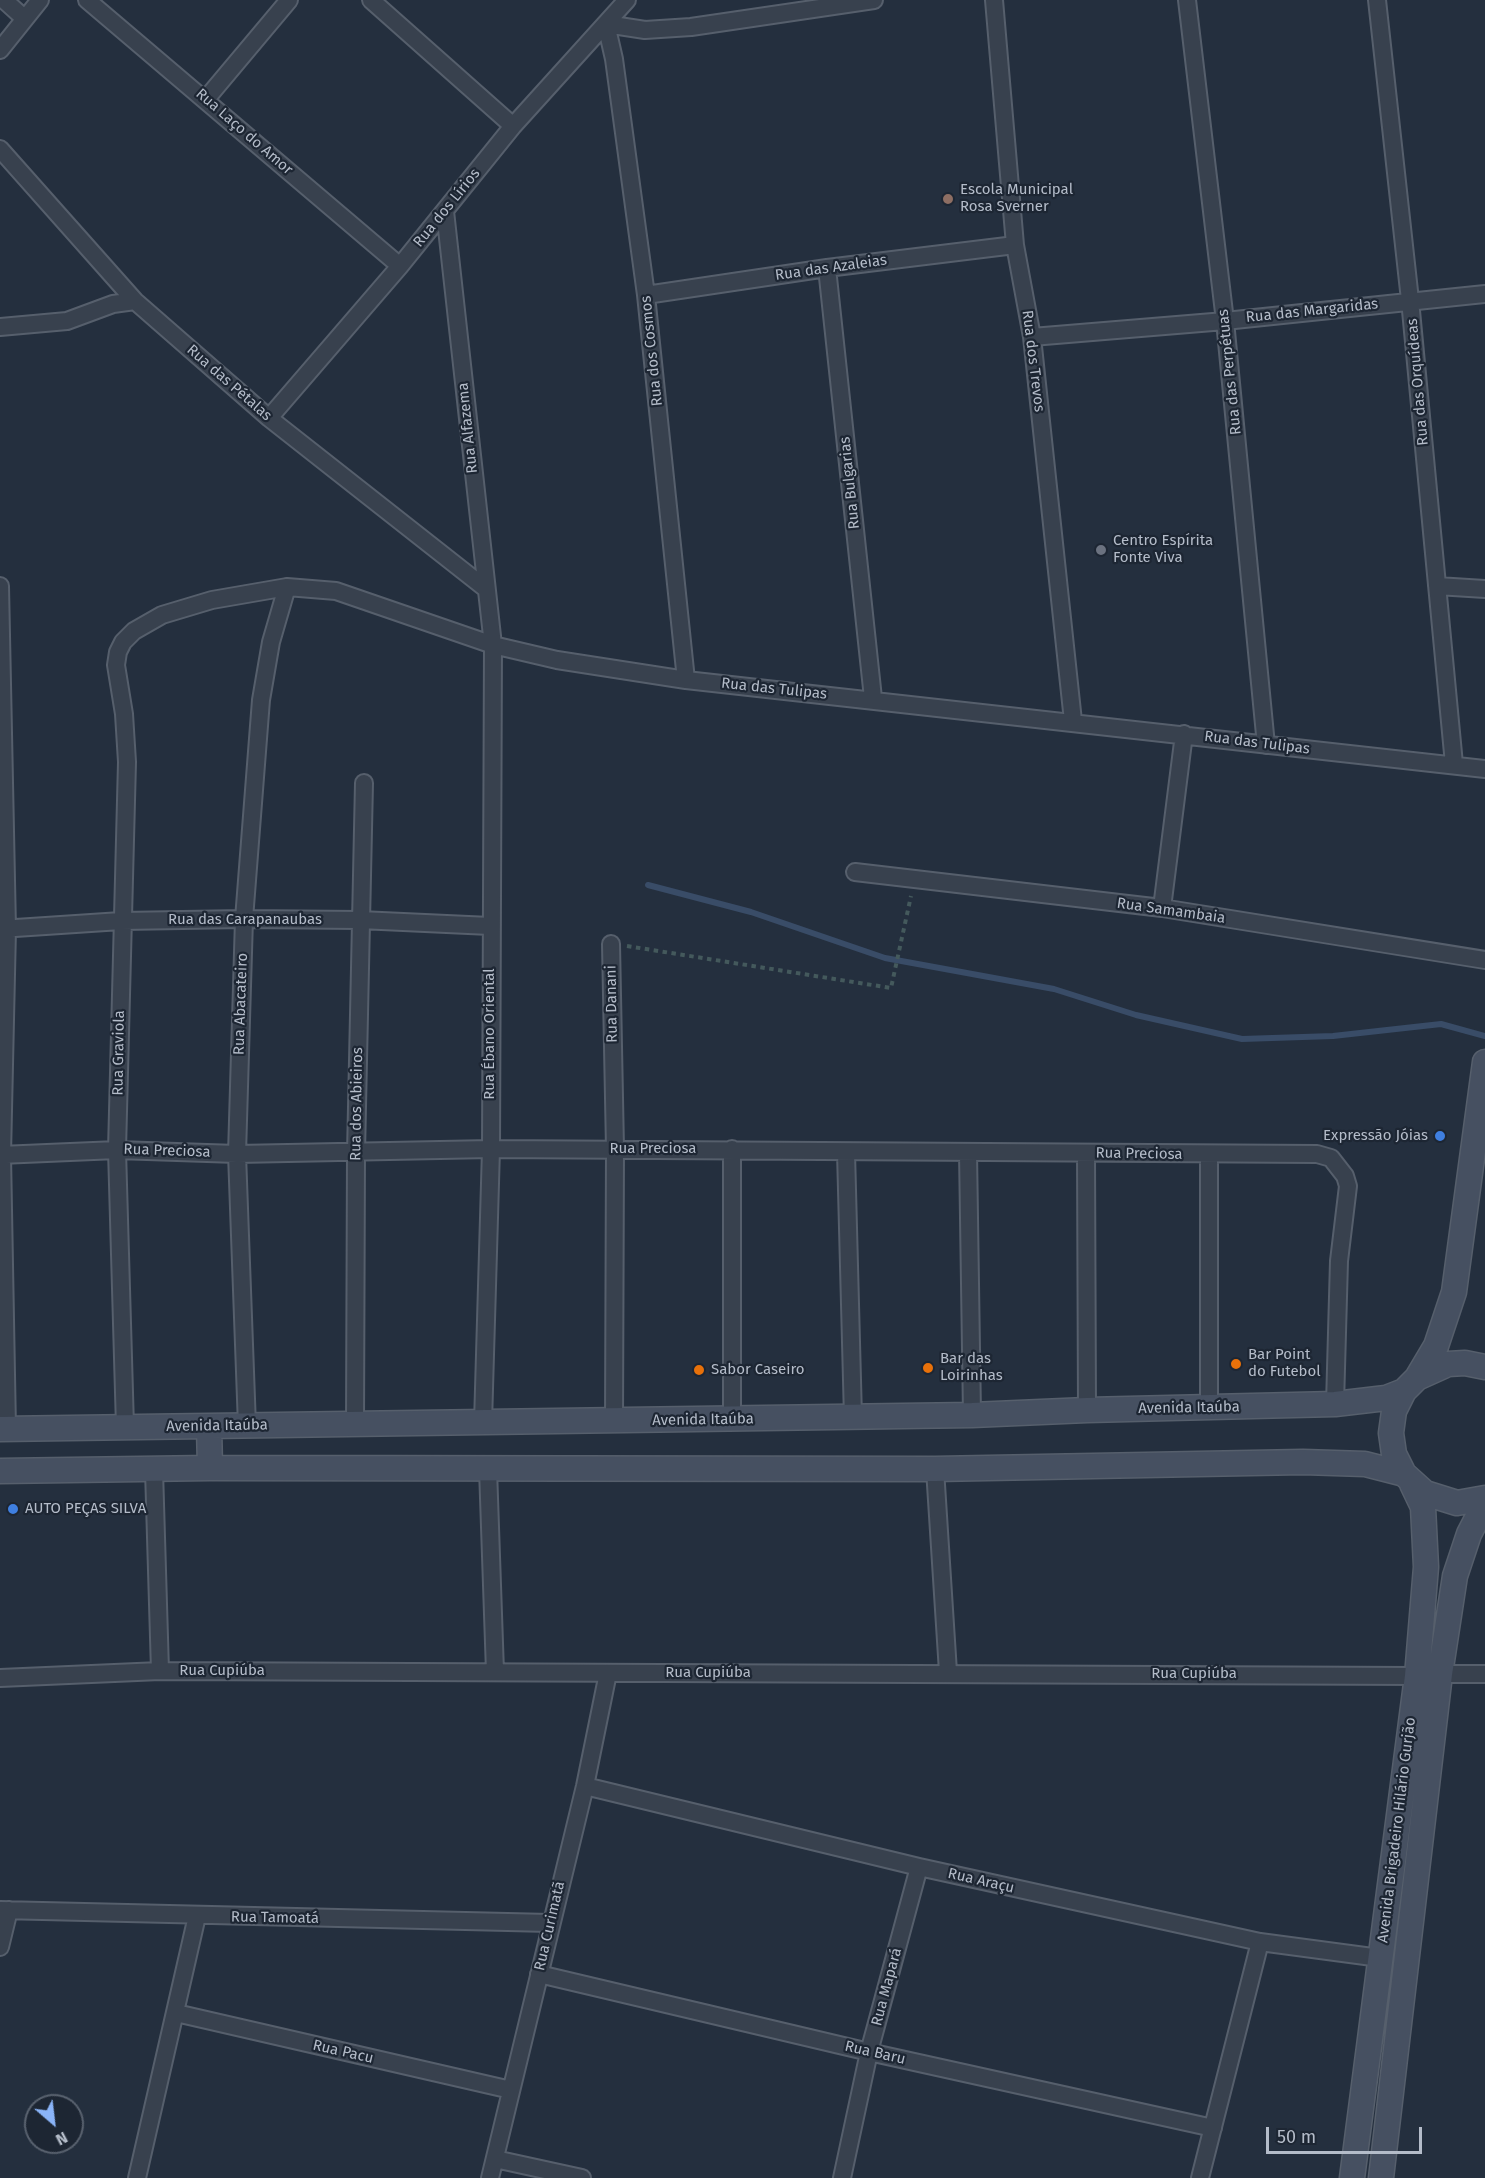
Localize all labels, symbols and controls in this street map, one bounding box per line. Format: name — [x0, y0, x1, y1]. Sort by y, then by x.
street label: Rua Laço do Amor — [192, 85, 296, 179]
street label: Rua dos Lírios — [410, 165, 484, 251]
place label: Escola Municipal Rosa Sverner — [960, 181, 1073, 216]
marker: Escola Municipal Rosa Sverner — [941, 192, 955, 206]
street label: Rua das Azaleias — [774, 251, 888, 285]
street label: Rua dos Cosmos — [637, 295, 667, 407]
street label: Rua das Margaridas — [1245, 295, 1379, 327]
street label: Rua das Perpétuas — [1214, 308, 1246, 436]
street label: Rua dos Trevos — [1018, 309, 1048, 413]
street label: Rua das Orquídeas — [1403, 318, 1433, 446]
street label: Rua das Pétalas — [183, 341, 275, 425]
street label: Rua Alfazema — [454, 382, 482, 474]
street label: Rua Bulgarias — [836, 436, 864, 530]
place label: Centro Espírita Fonte Viva — [1113, 532, 1213, 567]
marker: Centro Espírita Fonte Viva — [1094, 543, 1108, 557]
street label: Rua das Tulipas — [720, 674, 828, 704]
street label: Rua das Tulipas — [1203, 728, 1311, 758]
street label: Rua Samambaia — [1116, 894, 1226, 928]
street label: Rua das Carapanaubas — [168, 911, 322, 929]
street label: Rua Abacateiro — [230, 953, 252, 1055]
street label: Rua Danani — [602, 965, 622, 1043]
street label: Rua Ébano Oriental — [481, 968, 499, 1100]
street label: Rua Graviola — [109, 1010, 129, 1096]
street label: Rua dos Abieiros — [347, 1047, 367, 1161]
place label: Expressão Jóias — [1323, 1127, 1428, 1145]
marker: Expressão Jóias — [1433, 1129, 1447, 1143]
street label: Rua Preciosa — [123, 1140, 211, 1162]
street label: Rua Preciosa — [609, 1140, 697, 1158]
street label: Rua Preciosa — [1095, 1144, 1183, 1164]
place label: Bar Point do Futebol — [1248, 1346, 1321, 1381]
place label: Bar das Loirinhas — [940, 1350, 1003, 1385]
marker: Bar Point do Futebol — [1229, 1357, 1243, 1371]
place label: Sabor Caseiro — [711, 1361, 805, 1379]
marker: Bar das Loirinhas — [921, 1361, 935, 1375]
marker: Sabor Caseiro — [692, 1363, 706, 1377]
street label: Avenida Itaúba — [1138, 1398, 1240, 1418]
street label: Avenida Itaúba — [652, 1410, 754, 1430]
street label: Avenida Itaúba — [166, 1416, 268, 1436]
place label: AUTO PEÇAS SILVA — [25, 1500, 146, 1518]
marker: AUTO PEÇAS SILVA — [6, 1502, 20, 1516]
street label: Rua Cupiúba — [179, 1662, 265, 1680]
street label: Rua Cupiúba — [665, 1664, 751, 1682]
street label: Rua Cupiúba — [1151, 1665, 1237, 1683]
street label: Avenida Brigadeiro Hilário Gurjão — [1374, 1716, 1420, 1944]
street label: Rua Araçu — [946, 1865, 1016, 1897]
street label: Rua Curimatã — [531, 1879, 569, 1973]
street label: Rua Tamoatá — [231, 1908, 319, 1928]
street label: Rua Mapará — [868, 1946, 906, 2028]
street label: Rua Pacu — [311, 2036, 375, 2068]
street label: Rua Baru — [843, 2037, 907, 2069]
north arrow — [24, 2094, 84, 2154]
scale bar — [1269, 2115, 1425, 2153]
text: 50 m — [1277, 2126, 1316, 2148]
text: N — [53, 2128, 71, 2149]

